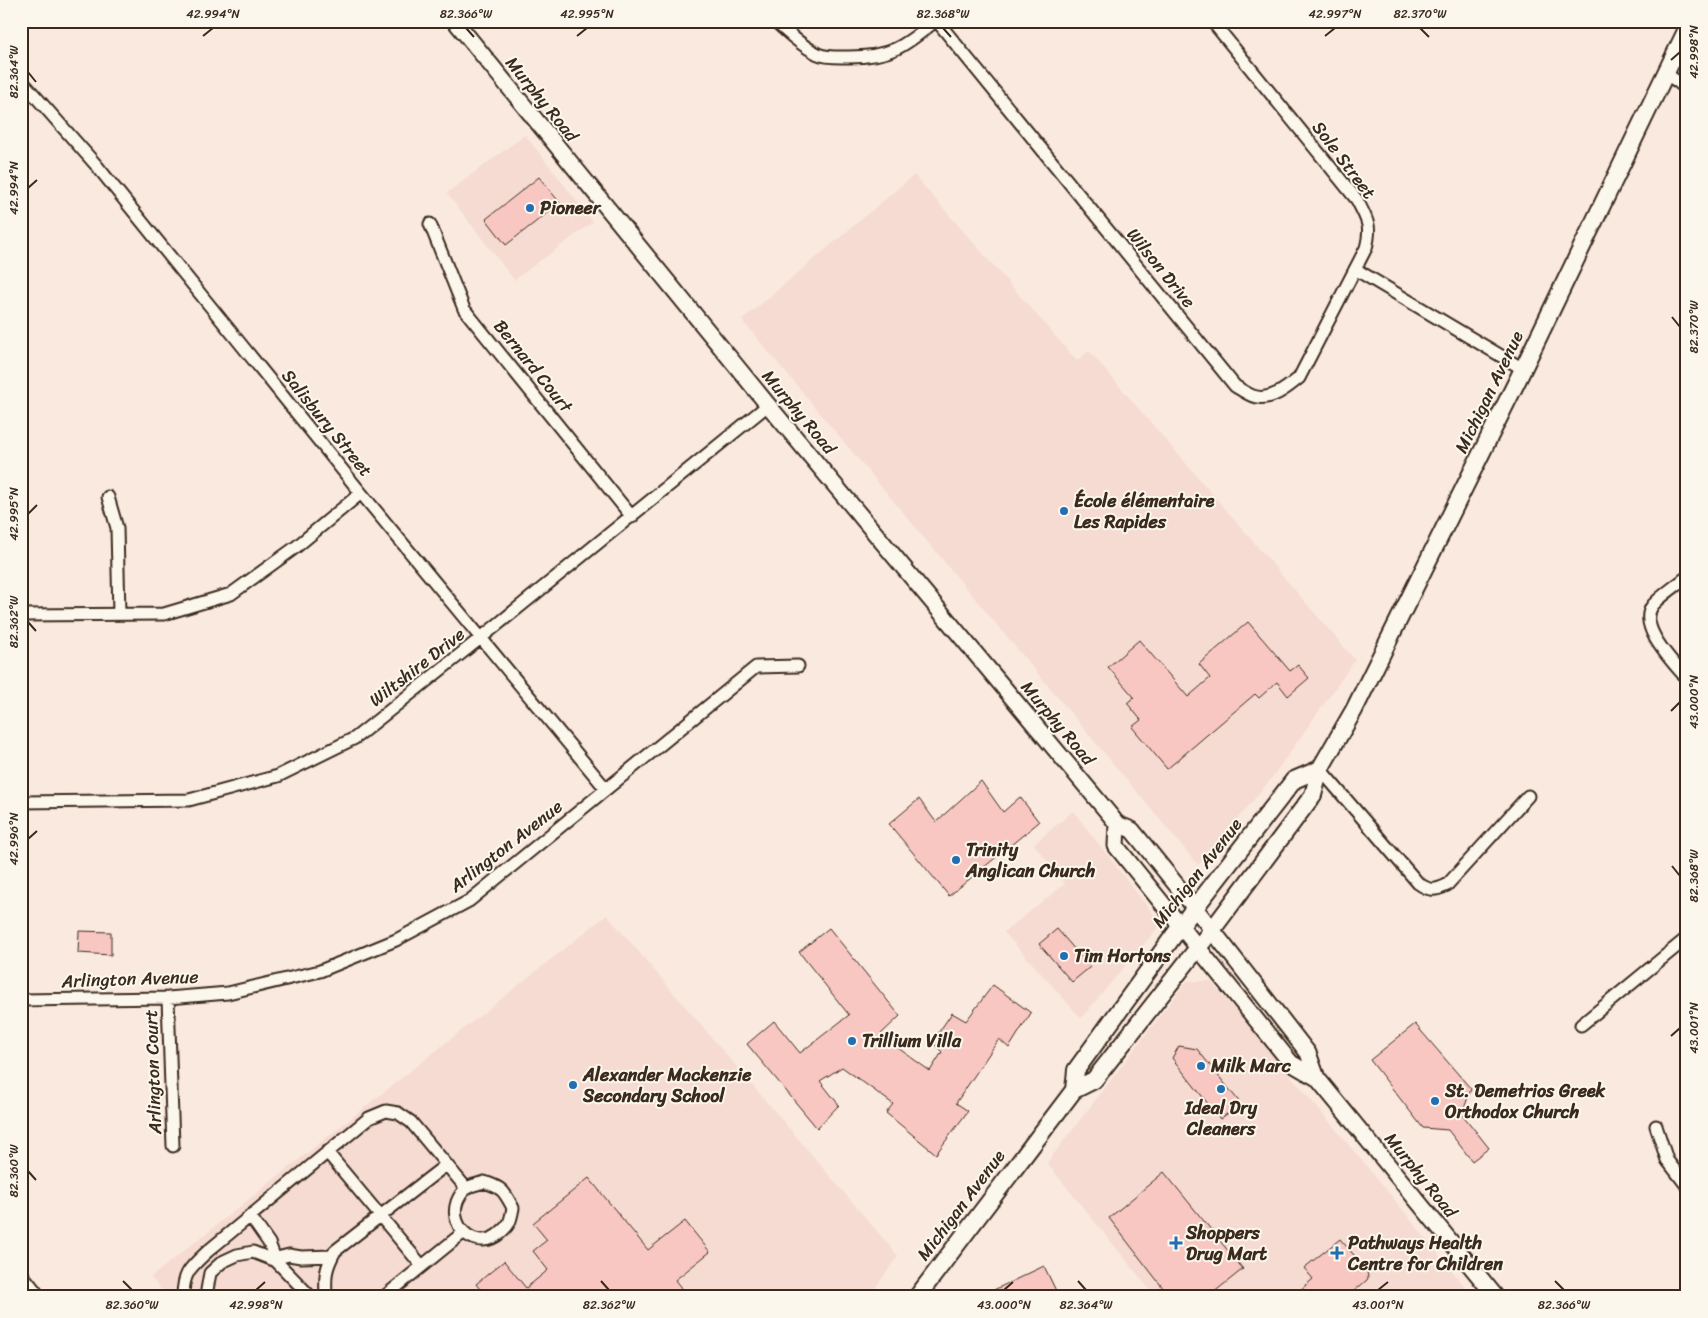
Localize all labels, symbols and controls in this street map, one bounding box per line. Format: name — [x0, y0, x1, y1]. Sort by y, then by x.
text: 42.994°N — [186, 3, 241, 25]
text: 82.366°W — [440, 3, 493, 25]
text: 42.995°N — [560, 3, 614, 25]
text: 82.368°W — [917, 3, 970, 25]
text: 42.997°N — [1308, 3, 1362, 25]
text: 82.370°W — [1393, 3, 1447, 25]
text: 42.998°N — [1683, 25, 1705, 79]
text: 82.364°W — [3, 45, 25, 99]
street label: Murphy Road — [497, 49, 588, 150]
street label: Sole Street — [1304, 114, 1384, 206]
text: 42.994°N — [3, 160, 25, 215]
place label: Pioneer — [540, 192, 602, 224]
marker: Pioneer — [524, 202, 536, 214]
street label: Wilson Drive — [1118, 220, 1204, 316]
text: 82.370°W — [1683, 300, 1705, 354]
street label: Bernard Court — [485, 312, 581, 420]
street label: Michigan Avenue — [1445, 325, 1533, 459]
street label: Salisbury Street — [273, 362, 381, 484]
street label: Murphy Road — [754, 362, 845, 463]
place label: École élémentaire Les Rapides — [1074, 485, 1215, 538]
text: 42.995°N — [3, 487, 25, 541]
marker: École élémentaire Les Rapides — [1058, 505, 1070, 517]
text: 82.362°W — [3, 595, 25, 648]
street label: Wiltshire Drive — [362, 619, 472, 715]
street label: Murphy Road — [1013, 673, 1104, 774]
text: 43.000°N — [1683, 674, 1705, 729]
street label: Arlington Avenue — [441, 791, 570, 901]
street label: Michigan Avenue — [1143, 810, 1251, 935]
text: 42.996°N — [3, 812, 25, 866]
place label: Trinity Anglican Church — [965, 834, 1096, 887]
text: 82.368°W — [1683, 849, 1705, 902]
marker: Trinity Anglican Church — [950, 854, 962, 866]
place label: Tim Hortons — [1074, 940, 1172, 972]
marker: Tim Hortons — [1058, 950, 1070, 962]
street label: Arlington Avenue — [60, 961, 199, 997]
text: 43.001°N — [1683, 1002, 1705, 1054]
street label: Arlington Court — [135, 1009, 171, 1136]
place label: Trillium Villa — [862, 1025, 962, 1057]
marker: Trillium Villa — [846, 1035, 858, 1047]
place label: Milk Marc — [1210, 1050, 1292, 1082]
place label: Alexander Mackenzie Secondary School — [582, 1059, 752, 1112]
marker: Milk Marc — [1195, 1060, 1207, 1072]
place label: St. Demetrios Greek Orthodox Church — [1444, 1075, 1606, 1128]
marker: Alexander Mackenzie Secondary School — [567, 1079, 579, 1091]
marker: Ideal Dry Cleaners — [1215, 1083, 1227, 1095]
place label: Ideal Dry Cleaners — [1184, 1092, 1258, 1145]
marker: St. Demetrios Greek Orthodox Church — [1429, 1095, 1441, 1107]
street label: Murphy Road — [1376, 1125, 1467, 1226]
street label: Michigan Avenue — [908, 1142, 1014, 1268]
text: 82.360°W — [3, 1144, 25, 1198]
place label: Shoppers Drug Mart — [1185, 1217, 1267, 1270]
place label: Pathways Health Centre for Children — [1347, 1227, 1503, 1280]
marker: Shoppers Drug Mart — [1170, 1237, 1182, 1249]
marker: Pathways Health Centre for Children — [1330, 1246, 1344, 1260]
text: 82.360°W — [105, 1294, 159, 1316]
text: 42.998°N — [229, 1294, 283, 1316]
text: 82.362°W — [583, 1294, 636, 1316]
text: 43.000°N — [977, 1294, 1032, 1316]
text: 82.364°W — [1059, 1294, 1113, 1316]
text: 43.001°N — [1352, 1294, 1404, 1316]
text: 82.366°W — [1538, 1294, 1591, 1316]

